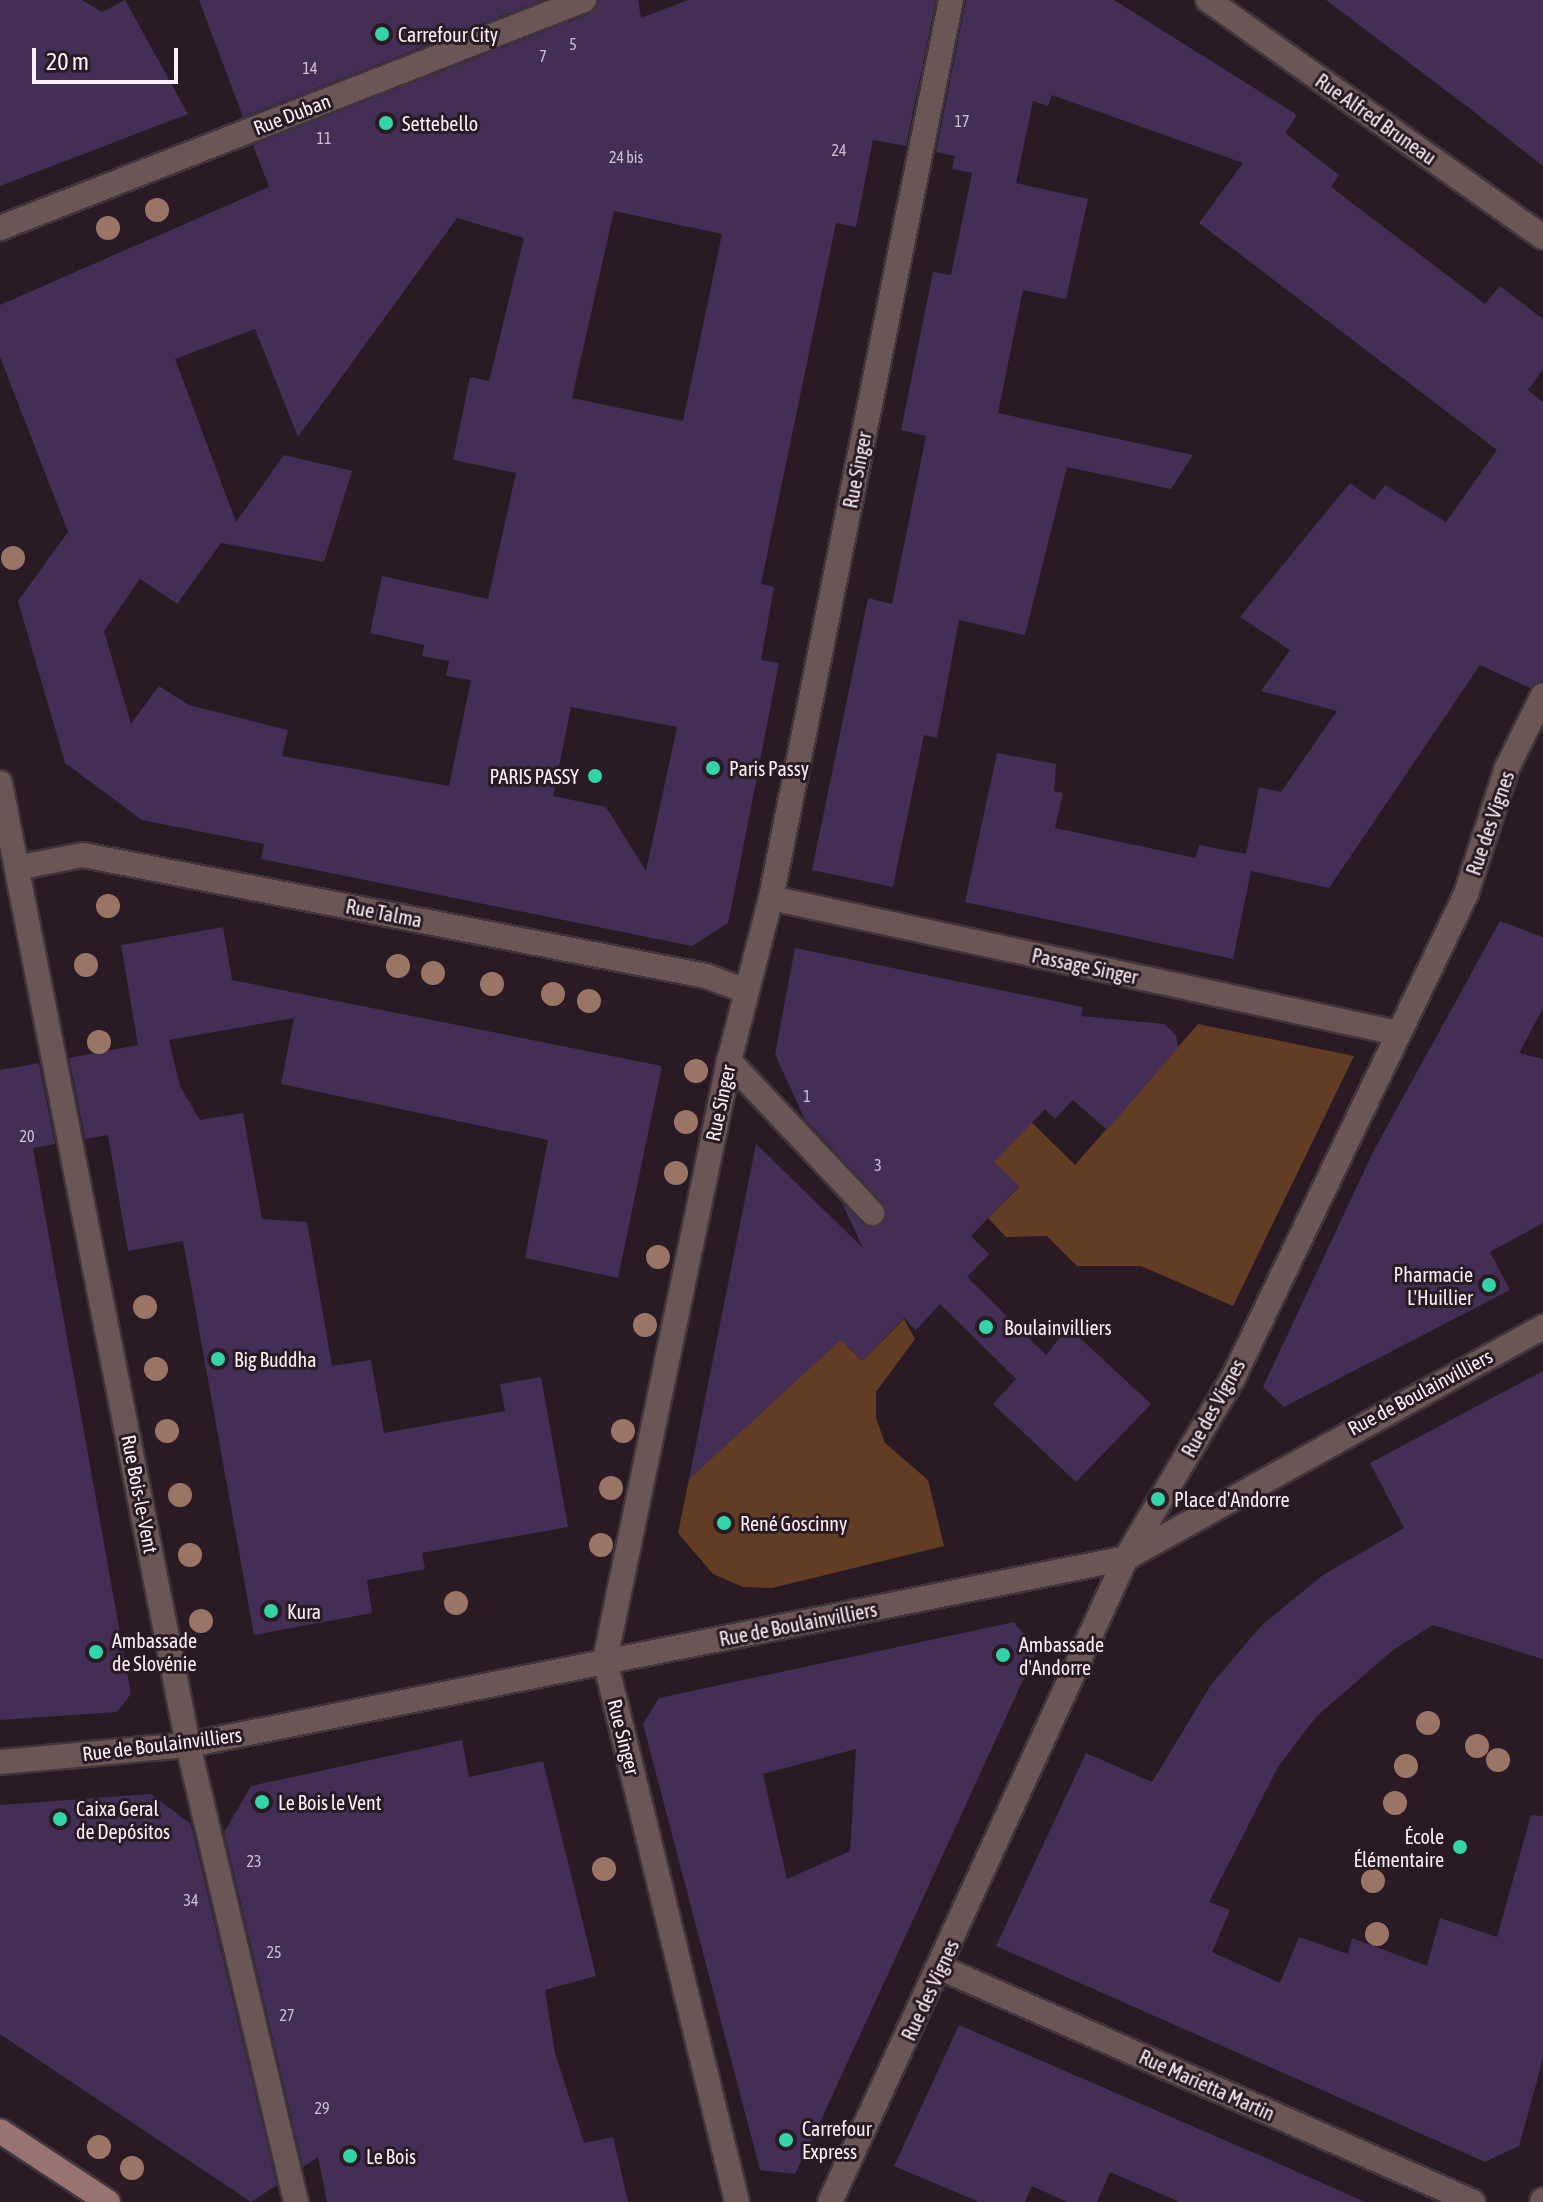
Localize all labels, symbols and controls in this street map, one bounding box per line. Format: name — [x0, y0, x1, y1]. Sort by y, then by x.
place label: Carrefour City — [398, 22, 498, 46]
marker: Carrefour City — [373, 25, 391, 43]
scale bar — [36, 32, 182, 82]
house number: 5 — [569, 34, 577, 54]
house number: 7 — [539, 46, 547, 66]
text: 20 m — [46, 48, 89, 75]
house number: 14 — [302, 58, 318, 78]
street label: Rue Alfred Bruneau — [1311, 68, 1441, 170]
street label: Rue Duban — [250, 88, 334, 140]
place label: Settebello — [402, 111, 478, 135]
house number: 17 — [954, 111, 970, 131]
marker: Settebello — [377, 114, 395, 132]
house number: 11 — [316, 128, 332, 148]
house number: 24 — [831, 140, 847, 160]
house number: 24 bis — [609, 147, 643, 167]
street label: Rue Singer — [838, 430, 876, 510]
place label: Paris Passy — [729, 756, 809, 780]
marker: Paris Passy — [704, 759, 722, 777]
place label: PARIS PASSY — [489, 764, 579, 788]
marker: PARIS PASSY — [586, 767, 604, 785]
street label: Rue des Vignes — [1461, 768, 1519, 878]
street label: Rue Talma — [344, 894, 424, 932]
street label: Passage Singer — [1030, 943, 1140, 989]
street label: Rue Singer — [700, 1063, 740, 1143]
house number: 1 — [803, 1086, 811, 1106]
house number: 20 — [19, 1126, 35, 1146]
house number: 3 — [874, 1155, 882, 1175]
place label: Pharmacie L'Huillier — [1394, 1262, 1473, 1309]
marker: Pharmacie L'Huillier — [1480, 1276, 1498, 1294]
place label: Boulainvilliers — [1004, 1315, 1112, 1339]
marker: Boulainvilliers — [975, 1316, 997, 1338]
street label: Rue de Boulainvilliers — [1344, 1344, 1496, 1440]
place label: Big Buddha — [234, 1347, 317, 1371]
marker: Big Buddha — [209, 1350, 227, 1368]
street label: Rue des Vignes — [1176, 1355, 1250, 1461]
street label: Rue Bois-le-Vent — [117, 1433, 163, 1555]
place label: Place d'Andorre — [1174, 1487, 1290, 1511]
marker: Place d'Andorre — [1149, 1490, 1167, 1508]
place label: René Goscinny — [740, 1511, 847, 1535]
marker: René Goscinny — [715, 1514, 733, 1532]
street label: Rue de Boulainvilliers — [717, 1597, 879, 1651]
place label: Kura — [287, 1599, 321, 1623]
marker: Kura — [262, 1602, 280, 1620]
place label: Ambassade de Slovénie — [112, 1628, 197, 1675]
place label: Ambassade d'Andorre — [1019, 1632, 1104, 1679]
marker: Ambassade de Slovénie — [87, 1643, 105, 1661]
marker: Ambassade d'Andorre — [994, 1646, 1012, 1664]
street label: Rue Singer — [603, 1697, 645, 1777]
street label: Rue de Boulainvilliers — [81, 1722, 243, 1766]
place label: Le Bois le Vent — [278, 1790, 381, 1814]
marker: Le Bois le Vent — [253, 1793, 271, 1811]
place label: Caixa Geral de Depósitos — [76, 1796, 170, 1843]
marker: Caixa Geral de Depósitos — [51, 1810, 69, 1828]
place label: École Élémentaire — [1353, 1824, 1444, 1871]
marker: École Élémentaire — [1451, 1838, 1469, 1856]
house number: 23 — [246, 1851, 262, 1871]
house number: 34 — [183, 1890, 199, 1910]
street label: Rue des Vignes — [896, 1936, 964, 2044]
house number: 25 — [266, 1942, 282, 1962]
house number: 27 — [279, 2005, 295, 2025]
street label: Rue Marietta Martin — [1136, 2044, 1278, 2126]
house number: 29 — [314, 2098, 330, 2118]
place label: Carrefour Express — [802, 2116, 872, 2163]
marker: Carrefour Express — [777, 2131, 795, 2149]
place label: Le Bois — [366, 2144, 416, 2168]
marker: Le Bois — [341, 2147, 359, 2165]

